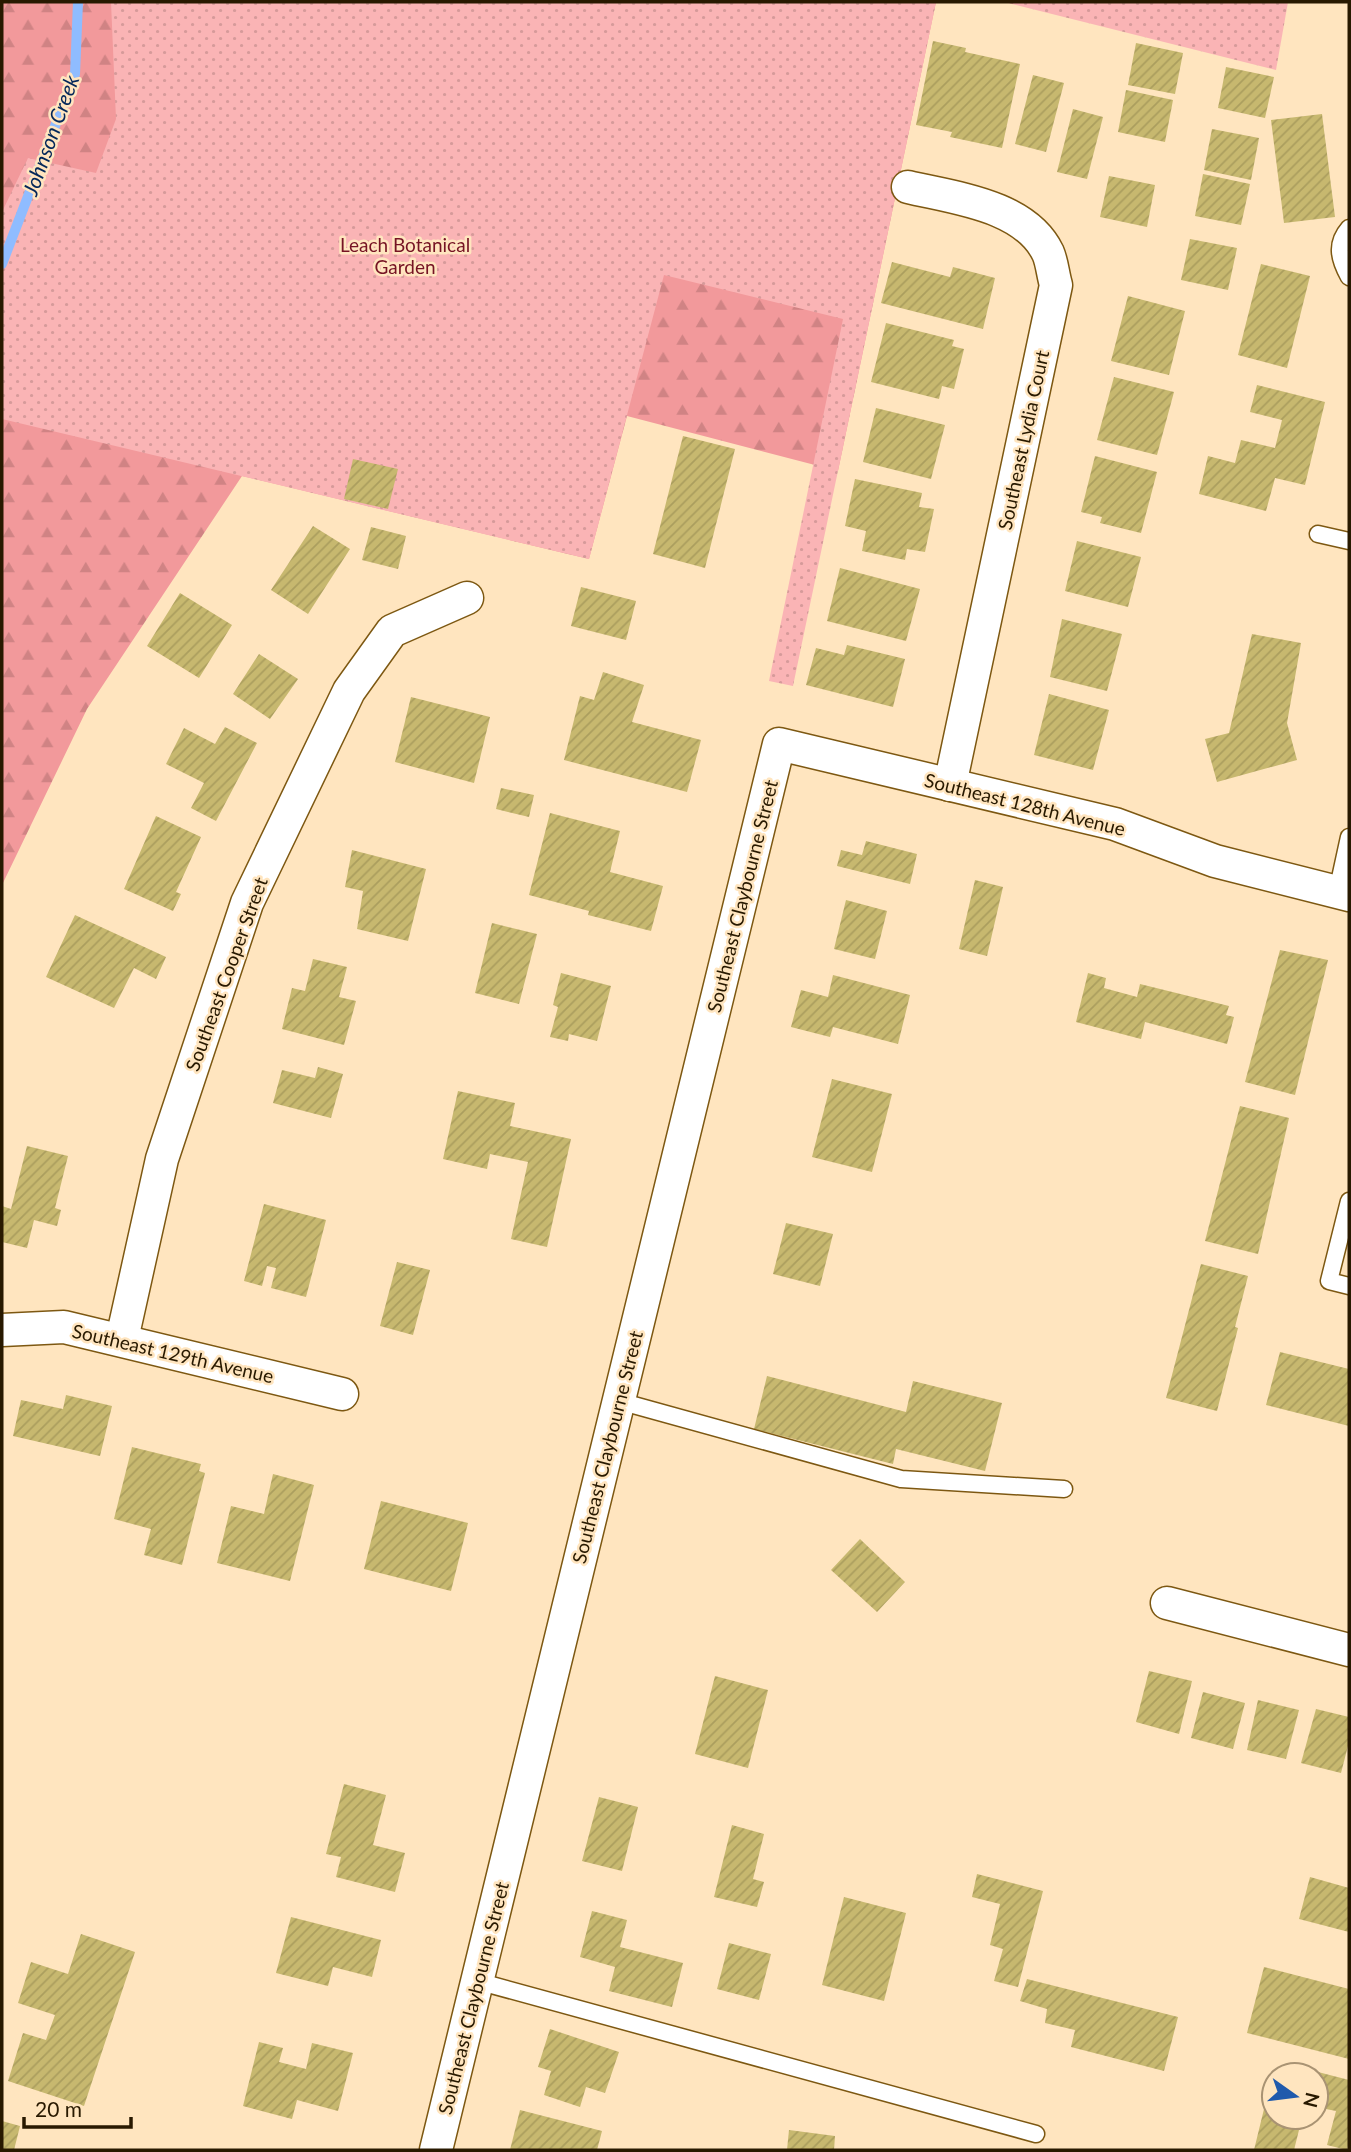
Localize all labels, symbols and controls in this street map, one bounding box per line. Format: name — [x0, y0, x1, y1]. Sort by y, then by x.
water label: Johnson Creek — [16, 70, 84, 200]
park label: Leach Botanical Garden — [340, 233, 470, 278]
street label: Southeast Lydia Court — [993, 348, 1053, 532]
street label: Southeast 128th Avenue — [922, 768, 1128, 840]
street label: Southeast Claybourne Street — [702, 777, 782, 1015]
street label: Southeast Cooper Street — [180, 874, 272, 1074]
street label: Southeast 129th Avenue — [70, 1319, 276, 1387]
street label: Southeast Claybourne Street — [567, 1328, 647, 1566]
street label: Southeast Claybourne Street — [433, 1879, 513, 2117]
north arrow — [1260, 2061, 1330, 2131]
scale bar — [24, 2086, 131, 2130]
text: N — [1299, 2090, 1325, 2110]
text: 20 m — [35, 2096, 82, 2121]

